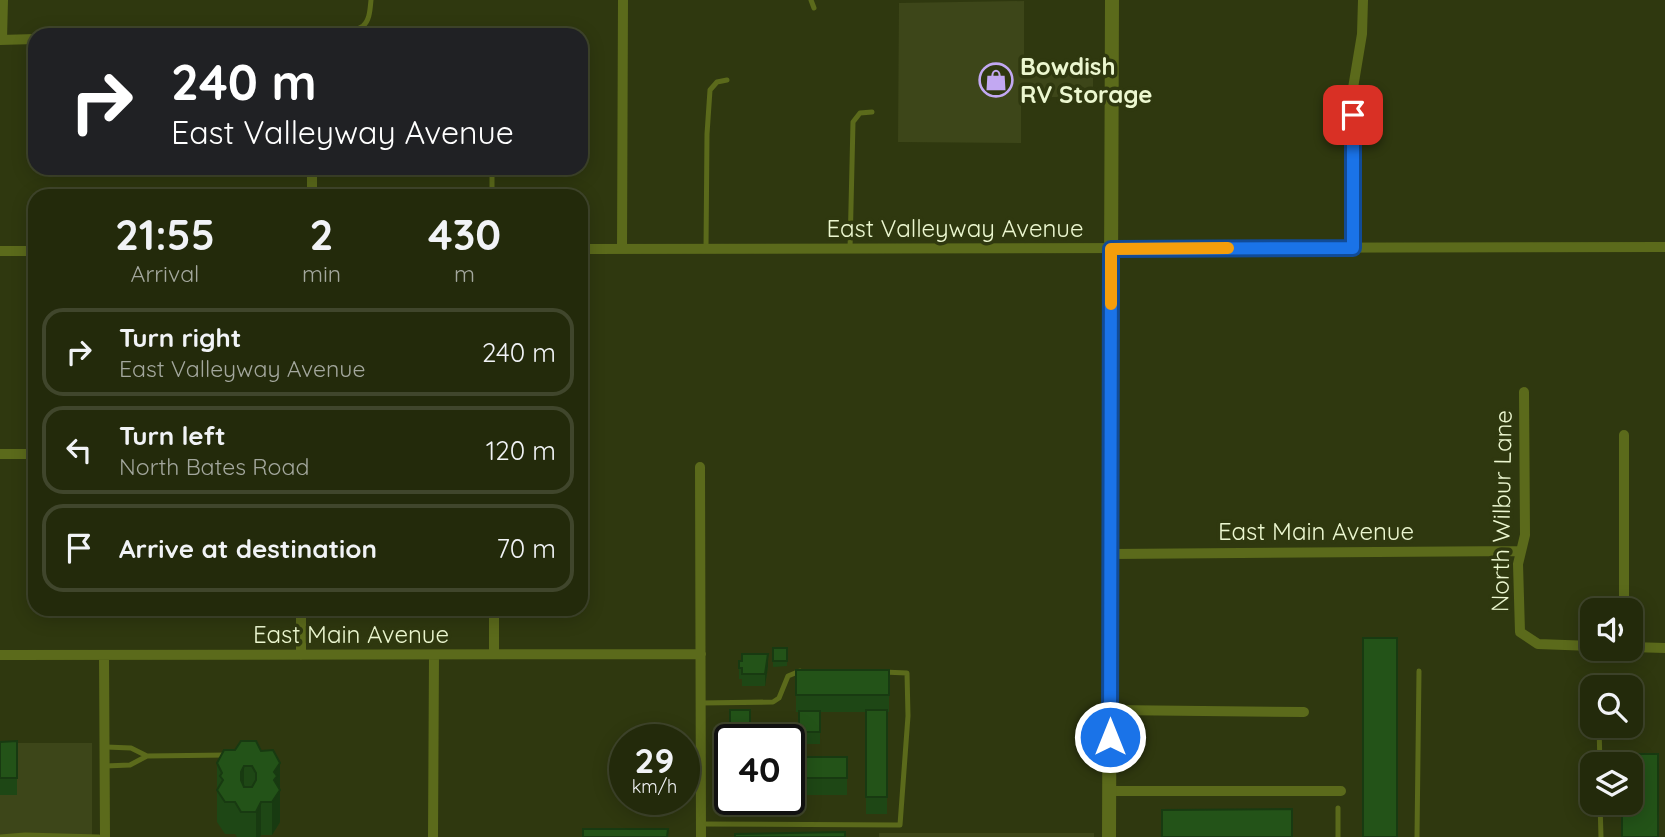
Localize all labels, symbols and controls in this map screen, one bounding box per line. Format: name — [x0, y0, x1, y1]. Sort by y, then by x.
text: 240 m — [171, 51, 317, 112]
place label: Bowdish RV Storage — [1020, 51, 1152, 109]
icon: right — [56, 56, 147, 147]
shop icon: Bowdish RV Storage — [977, 61, 1015, 99]
pin — [1323, 85, 1383, 145]
icon: arrive — [1334, 96, 1372, 134]
text: East Valleyway Avenue — [171, 112, 514, 152]
text: 21:55 — [115, 208, 215, 261]
text: 2 — [310, 208, 333, 261]
text: 430 — [428, 208, 501, 261]
street label: East Valleyway Avenue — [826, 213, 1084, 243]
text: Arrival — [131, 259, 199, 288]
text: min — [302, 259, 341, 288]
text: m — [454, 259, 475, 288]
text: Turn right — [119, 321, 241, 354]
icon: right — [60, 333, 98, 371]
text: 240 m — [482, 336, 556, 369]
text: East Valleyway Avenue — [119, 354, 365, 383]
street label: North Wilbur Lane — [1484, 410, 1518, 612]
text: Turn left — [119, 419, 226, 452]
icon: left — [60, 431, 98, 469]
text: 120 m — [486, 434, 556, 467]
text: North Bates Road — [119, 452, 309, 481]
street label: East Main Avenue — [1218, 516, 1414, 546]
icon: arrive — [60, 529, 98, 567]
text: Arrive at destination — [119, 532, 377, 565]
text: 70 m — [496, 532, 556, 565]
map controls — [1580, 598, 1643, 815]
button: sound — [1580, 598, 1643, 661]
street label: East Main Avenue — [253, 619, 449, 649]
button: search — [1580, 675, 1643, 738]
position arrow — [1073, 700, 1147, 774]
speed limit sign: 40 — [714, 724, 805, 815]
text: 29 — [635, 738, 674, 782]
button: layers — [1580, 752, 1643, 815]
text: km/h — [632, 775, 677, 798]

